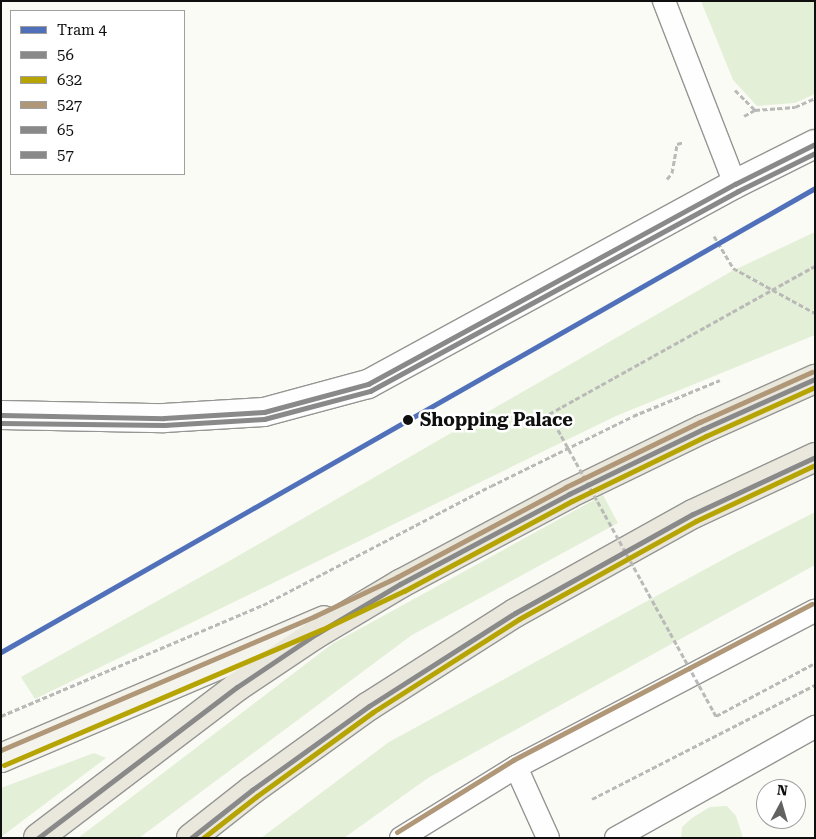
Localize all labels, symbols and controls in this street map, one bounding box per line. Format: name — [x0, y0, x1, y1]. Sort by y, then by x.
legend — [10, 10, 185, 175]
text: Tram 4 — [57, 21, 107, 39]
text: 56 — [57, 46, 74, 64]
text: 632 — [57, 71, 82, 89]
text: 527 — [57, 96, 82, 114]
text: 65 — [57, 121, 74, 139]
text: 57 — [57, 146, 74, 164]
place label: Shopping Palace — [420, 409, 573, 431]
marker: Shopping Palace — [400, 412, 416, 428]
north arrow — [756, 779, 806, 829]
text: N — [776, 782, 789, 799]

